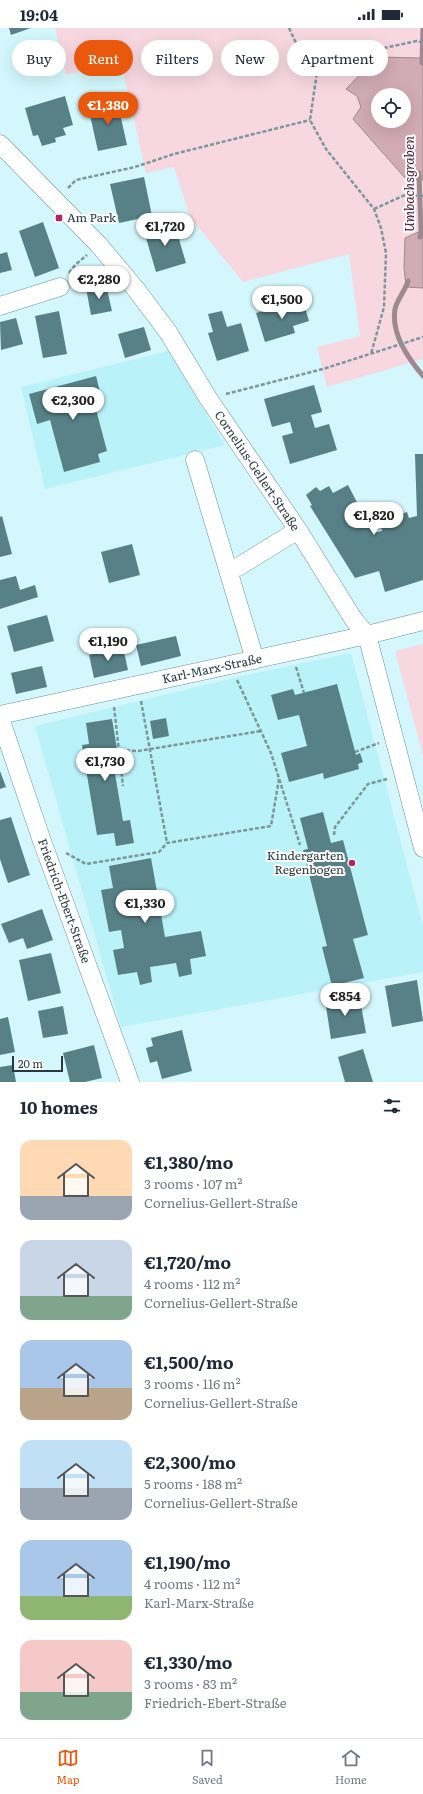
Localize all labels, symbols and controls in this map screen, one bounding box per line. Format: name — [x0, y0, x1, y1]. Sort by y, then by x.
text: 19:04 — [20, 3, 58, 26]
chip: Buy — [12, 40, 66, 76]
chip: Rent — [74, 40, 133, 76]
chip: Filters — [141, 40, 213, 76]
chip: New — [221, 40, 279, 76]
chip: Apartment — [287, 40, 388, 76]
map controls — [371, 88, 411, 128]
button: locate — [371, 88, 411, 128]
pin: €1,380 — [75, 92, 141, 126]
text: €1,380 — [87, 95, 129, 114]
water label: Umbachsgraben — [399, 136, 418, 232]
place label: Am Park — [67, 208, 117, 226]
marker: Am Park — [54, 213, 64, 223]
pin: €1,720 — [132, 213, 198, 247]
text: €1,720 — [145, 216, 185, 235]
pin: €2,280 — [66, 266, 132, 300]
text: €2,280 — [78, 269, 120, 288]
pin: €1,500 — [249, 286, 315, 320]
text: €1,500 — [261, 289, 303, 308]
pin: €2,300 — [40, 387, 106, 421]
text: €2,300 — [51, 390, 95, 409]
street label: Cornelius-Gellert-Straße — [211, 407, 305, 534]
pin: €1,820 — [341, 502, 407, 536]
text: €1,820 — [353, 505, 395, 524]
pin: €1,190 — [75, 628, 141, 662]
text: €1,190 — [88, 631, 128, 650]
street label: Karl-Marx-Straße — [160, 649, 263, 687]
pin: €1,730 — [72, 748, 138, 782]
text: €1,730 — [85, 751, 125, 770]
street label: Friedrich-Ebert-Straße — [34, 836, 96, 966]
place label: Kindergarten Regenbogen — [267, 846, 344, 878]
marker: Kindergarten Regenbogen — [347, 858, 357, 868]
pin: €1,330 — [112, 890, 178, 924]
text: €1,330 — [125, 893, 165, 912]
pin: €854 — [321, 983, 369, 1017]
text: €854 — [329, 986, 361, 1005]
scale bar — [12, 1054, 63, 1073]
text: 20 m — [18, 1055, 43, 1071]
text: 10 homes — [20, 1094, 98, 1119]
icon: filters — [381, 1095, 403, 1117]
text: €1,380/mo — [144, 1149, 233, 1174]
icon: home — [52, 1156, 100, 1204]
text: 3 rooms · 107 m² — [144, 1174, 242, 1193]
text: Cornelius-Gellert-Straße — [144, 1193, 298, 1212]
text: €1,720/mo — [144, 1249, 231, 1274]
icon: home — [52, 1256, 100, 1304]
text: 4 rooms · 112 m² — [144, 1274, 240, 1293]
text: Cornelius-Gellert-Straße — [144, 1293, 298, 1312]
text: €1,500/mo — [144, 1349, 234, 1374]
icon: home — [52, 1356, 100, 1404]
text: 3 rooms · 116 m² — [144, 1374, 241, 1393]
text: Cornelius-Gellert-Straße — [144, 1393, 298, 1412]
text: €2,300/mo — [144, 1449, 236, 1474]
icon: home — [52, 1456, 100, 1504]
text: 5 rooms · 188 m² — [144, 1474, 242, 1493]
text: Cornelius-Gellert-Straße — [144, 1493, 298, 1512]
text: €1,190/mo — [144, 1549, 231, 1574]
icon: home — [52, 1556, 100, 1604]
text: 4 rooms · 112 m² — [144, 1574, 240, 1593]
text: Karl-Marx-Straße — [144, 1593, 254, 1612]
text: €1,330/mo — [144, 1649, 232, 1674]
icon: home — [52, 1656, 100, 1704]
text: 3 rooms · 83 m² — [144, 1674, 237, 1693]
text: Friedrich-Ebert-Straße — [144, 1693, 287, 1712]
tab: Map — [56, 1747, 80, 1787]
tab: Saved — [192, 1747, 223, 1787]
tab: Home — [335, 1747, 367, 1787]

